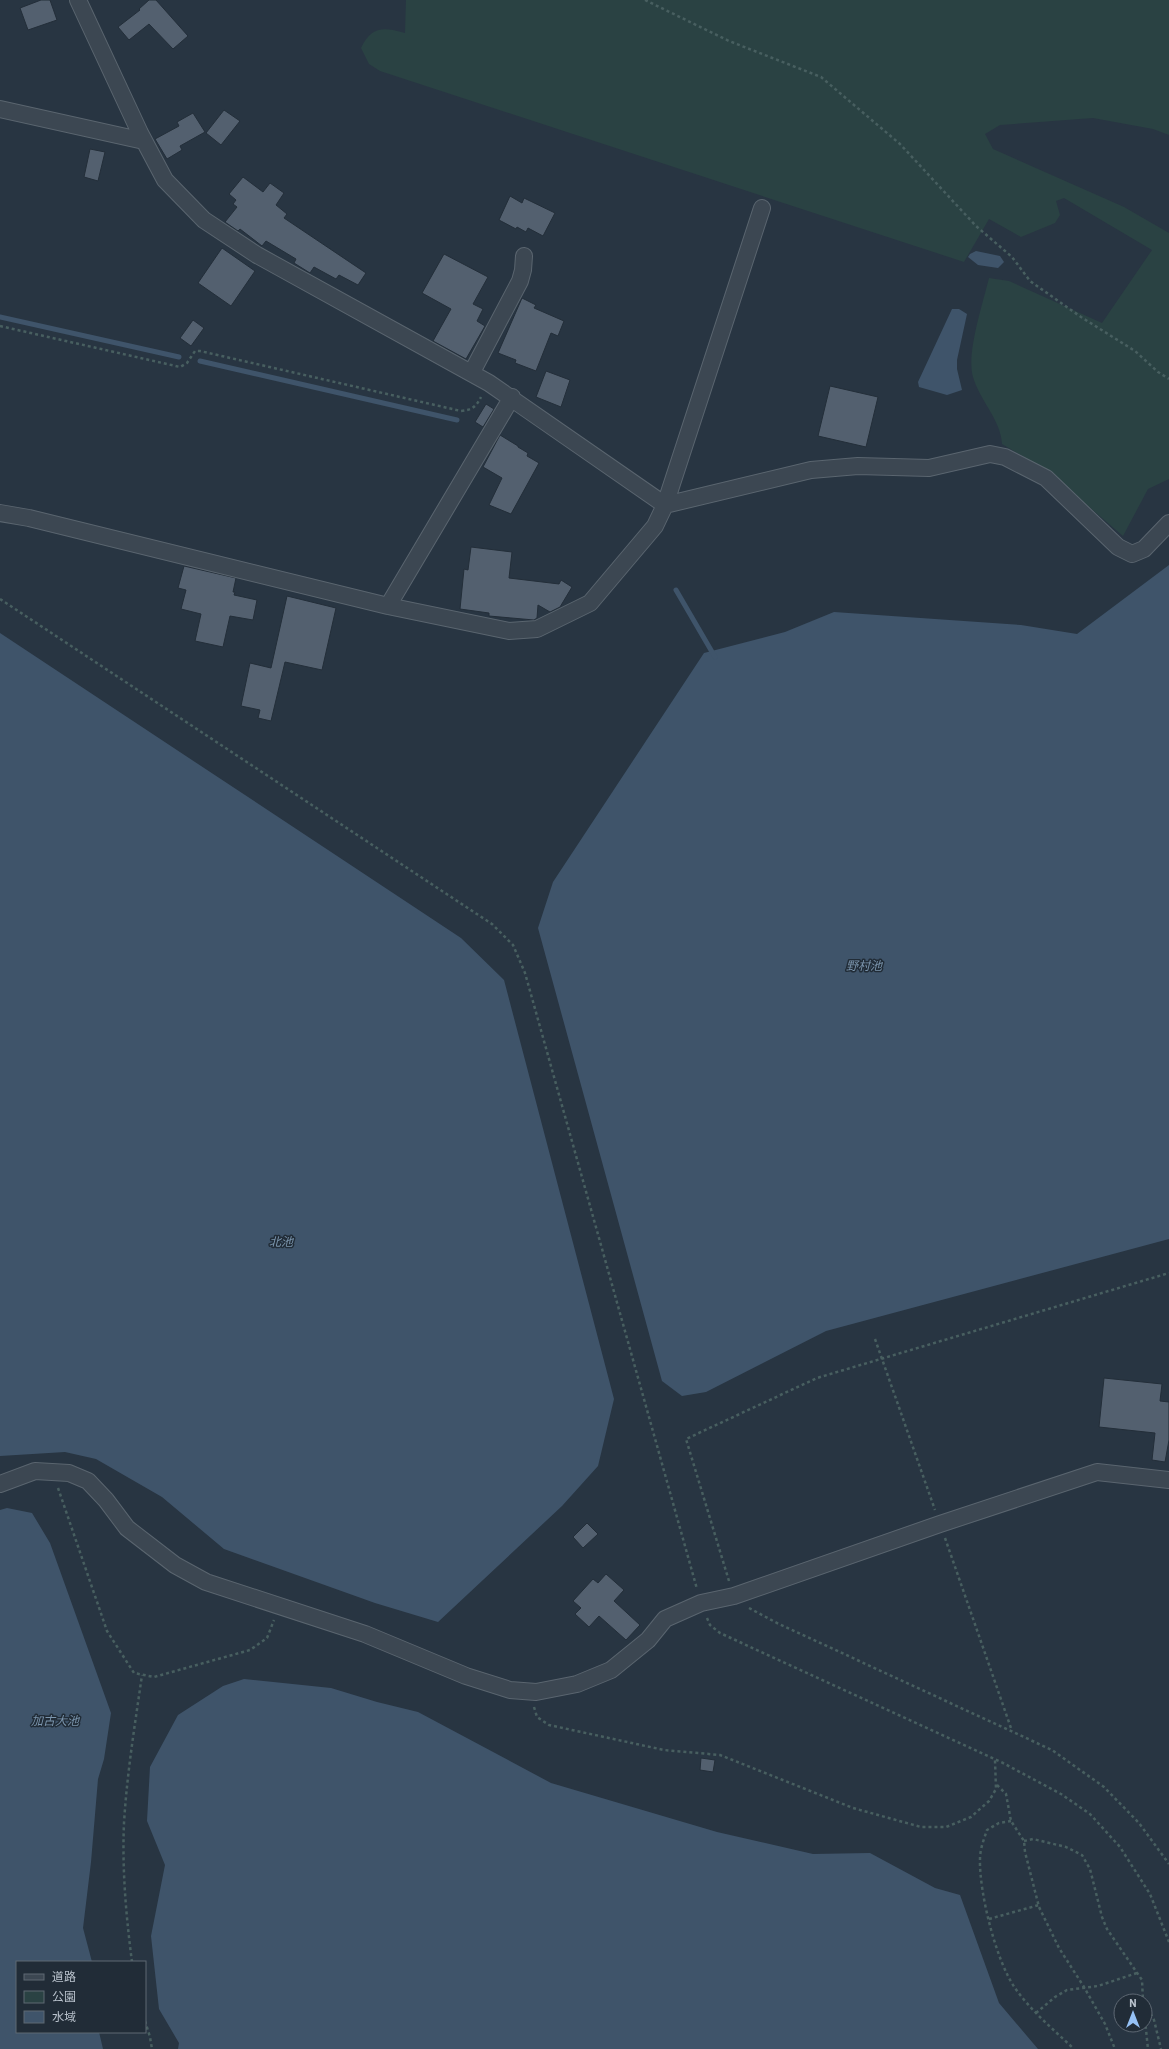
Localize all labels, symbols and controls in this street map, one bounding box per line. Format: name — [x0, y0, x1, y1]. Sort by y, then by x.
water label: 野村池 — [846, 958, 883, 972]
water label: 北池 — [269, 1234, 294, 1248]
water label: 加古大池 — [31, 1713, 80, 1727]
legend — [16, 1961, 146, 2033]
text: 道路 — [52, 1969, 76, 1983]
text: 公園 — [52, 1989, 76, 2003]
north arrow — [1113, 1993, 1153, 2033]
text: N — [1129, 1996, 1137, 2009]
text: 水域 — [52, 2009, 76, 2023]

